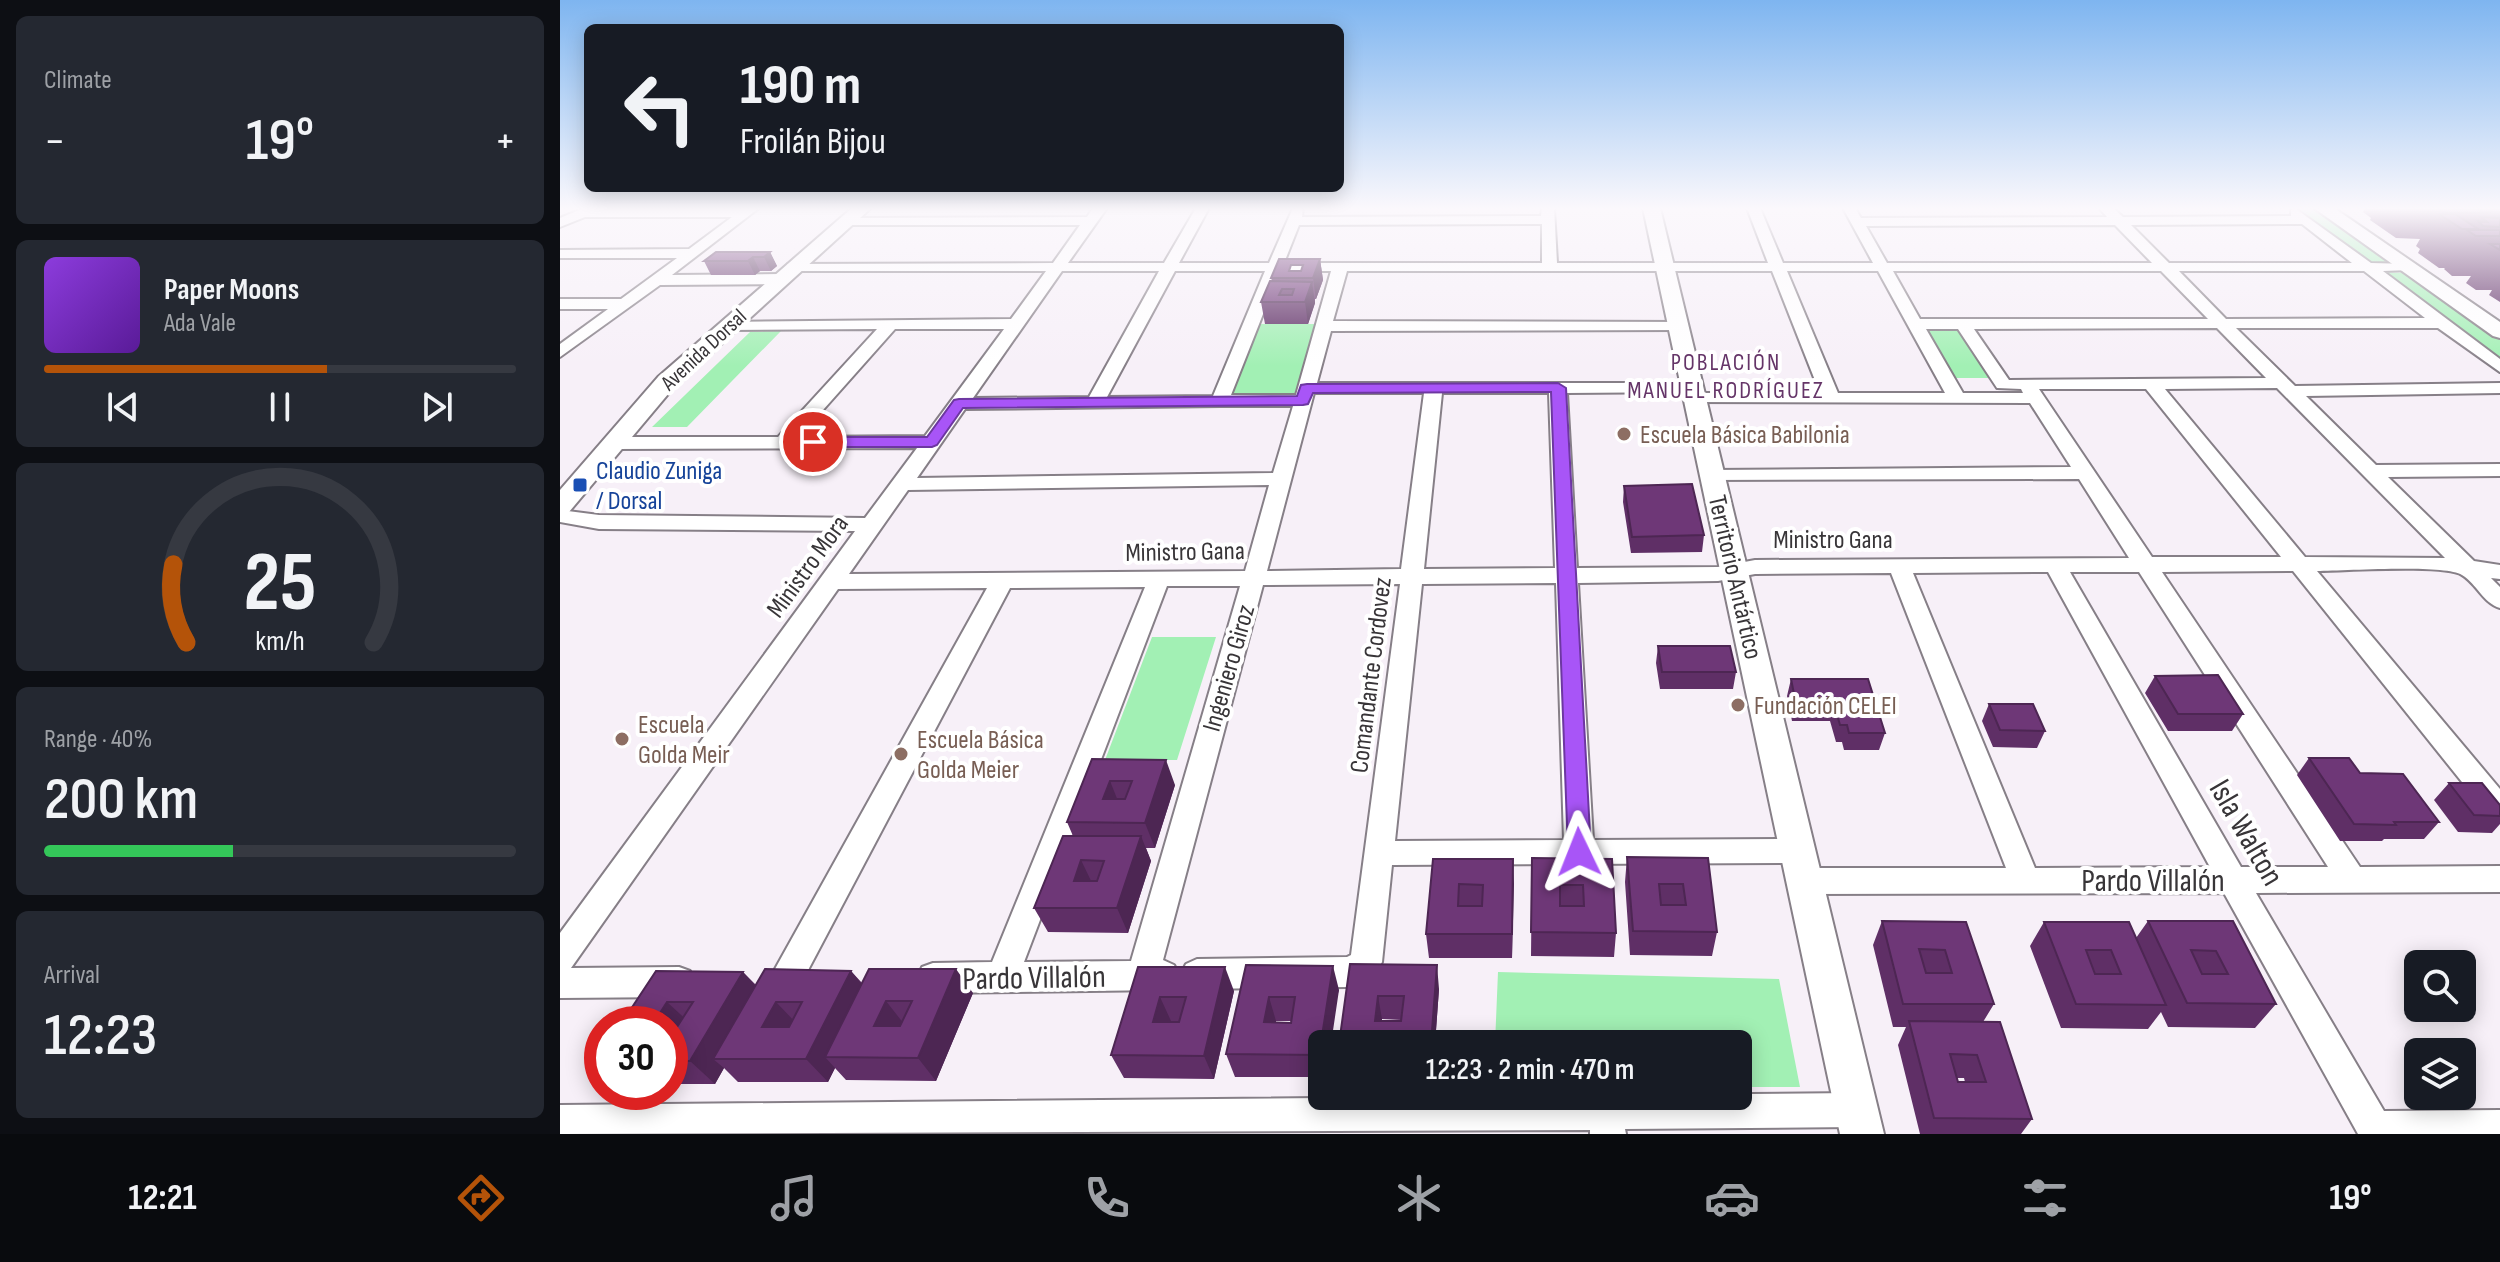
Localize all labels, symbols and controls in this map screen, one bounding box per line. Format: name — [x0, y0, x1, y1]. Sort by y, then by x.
text: 190 m — [740, 53, 861, 120]
icon: left — [608, 56, 712, 160]
text: Climate — [44, 65, 112, 96]
text: 19° — [246, 105, 314, 177]
text: − — [44, 115, 66, 168]
text: + — [494, 115, 516, 168]
text: Froilán Bijou — [740, 121, 886, 164]
text: Paper Moons — [164, 272, 299, 308]
street label: Avenida Dorsal — [655, 304, 752, 397]
text: Ada Vale — [164, 308, 236, 339]
district label: POBLACIÓN MANUEL RODRÍGUEZ — [1627, 348, 1825, 405]
icon: previous — [101, 385, 145, 429]
icon: pause — [258, 385, 302, 429]
icon: next — [415, 385, 459, 429]
pin — [779, 408, 847, 476]
icon: arrive — [791, 420, 835, 464]
place label: Escuela Básica Babilonia — [1640, 420, 1850, 451]
marker: Escuela Básica Babilonia — [1615, 425, 1633, 443]
place label: Claudio Zuniga / Dorsal — [596, 456, 722, 517]
marker: Claudio Zuniga / Dorsal — [571, 476, 589, 494]
street label: Territorio Antártico — [1701, 492, 1768, 662]
street label: Ministro Mora — [761, 510, 856, 624]
street label: Ministro Gana — [1773, 525, 1893, 556]
text: 25 — [244, 534, 316, 634]
street label: Ministro Gana — [1125, 536, 1245, 569]
street label: Comandante Cordovez — [1344, 576, 1399, 775]
street label: Ingeniero Giroz — [1197, 602, 1262, 735]
text: km/h — [255, 624, 305, 659]
place label: Fundación CELEI — [1754, 691, 1897, 722]
marker: Fundación CELEI — [1729, 696, 1747, 714]
place label: Escuela Golda Meir — [638, 710, 730, 771]
text: Range · 40% — [44, 724, 152, 755]
place label: Escuela Básica Golda Meier — [917, 725, 1044, 786]
marker: Escuela Golda Meir — [613, 730, 631, 748]
marker: Escuela Básica Golda Meier — [892, 745, 910, 763]
text: 200 km — [44, 764, 198, 836]
street label: Isla Walton — [2200, 773, 2292, 893]
position arrow — [1537, 810, 1621, 894]
street label: Pardo Villalón — [2081, 862, 2225, 901]
map controls — [2404, 950, 2476, 1110]
button: search — [2404, 950, 2476, 1022]
street label: Pardo Villalón — [962, 958, 1106, 999]
text: Arrival — [44, 960, 100, 991]
text: 12:23 — [44, 1000, 157, 1072]
speed limit sign: 30 — [584, 1006, 688, 1110]
button: layers — [2404, 1038, 2476, 1110]
text: 12:23 · 2 min · 470 m — [1426, 1052, 1634, 1088]
icon: directions — [453, 1170, 509, 1226]
icon: music — [766, 1170, 822, 1226]
icon: phone — [1079, 1170, 1135, 1226]
icon: climate — [1391, 1170, 1447, 1226]
icon: car — [1704, 1170, 1760, 1226]
icon: filters — [2017, 1170, 2073, 1226]
text: 12:21 — [128, 1177, 197, 1220]
text: 19° — [2329, 1177, 2372, 1220]

